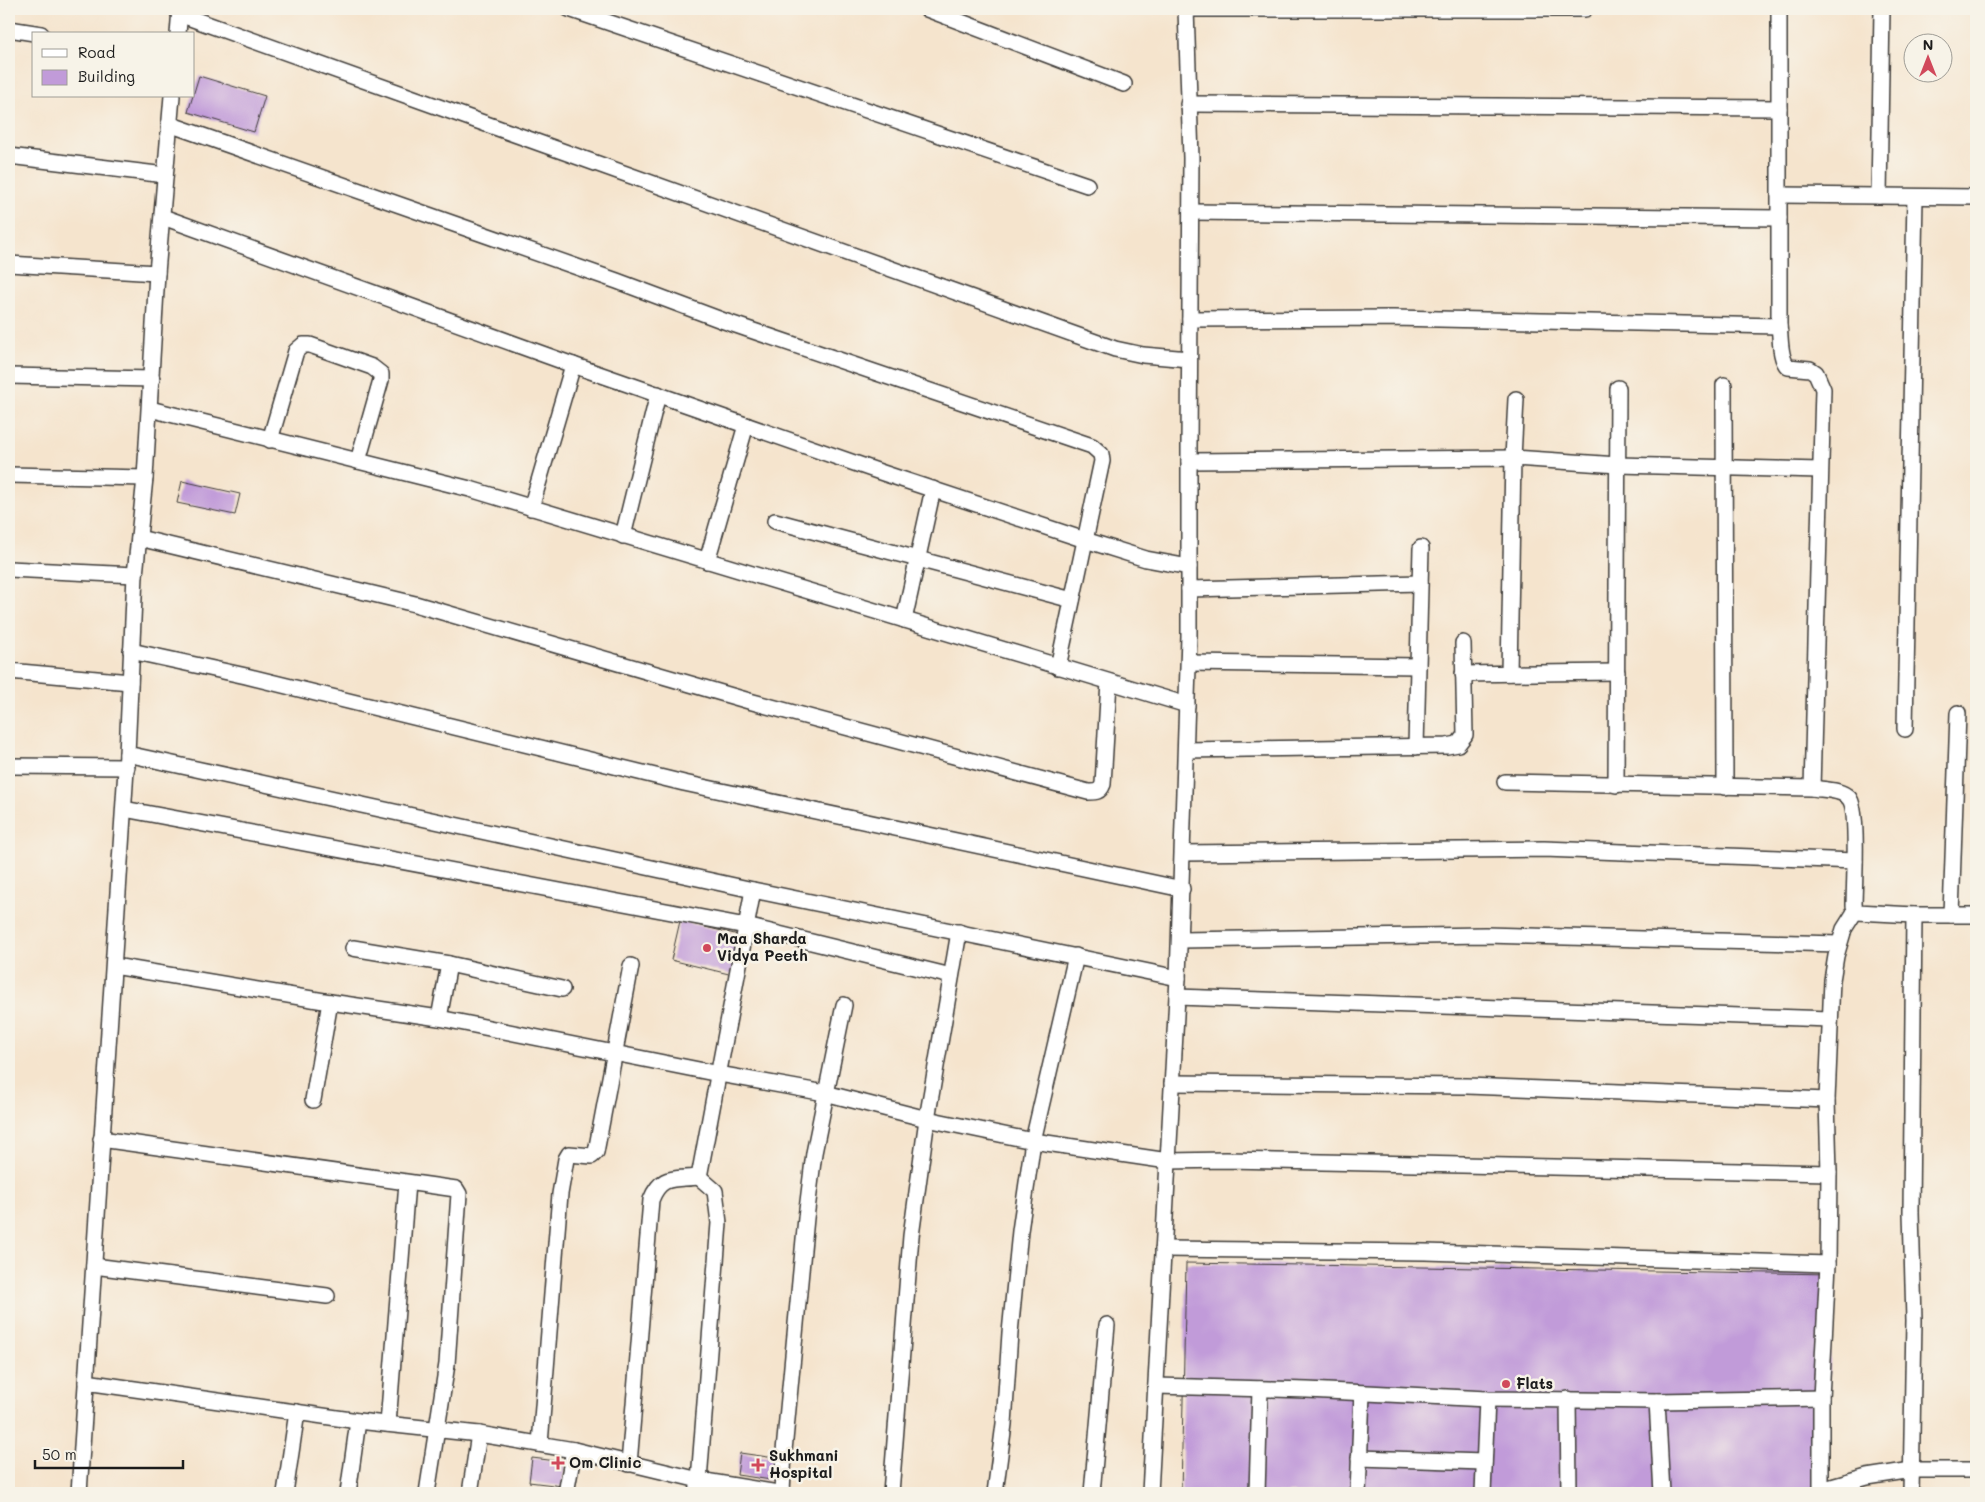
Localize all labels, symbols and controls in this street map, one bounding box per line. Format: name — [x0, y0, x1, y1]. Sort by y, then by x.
legend — [32, 32, 195, 98]
north arrow — [1902, 32, 1952, 82]
text: N — [1923, 35, 1933, 54]
text: Road — [78, 42, 115, 62]
text: Building — [78, 66, 135, 86]
place label: Maa Sharda Vidya Peeth — [717, 928, 808, 965]
marker: Maa Sharda Vidya Peeth — [701, 942, 713, 954]
place label: Flats — [1516, 1373, 1553, 1393]
marker: Flats — [1500, 1378, 1512, 1390]
scale bar — [35, 1437, 182, 1469]
text: 50 m — [42, 1444, 77, 1464]
place label: Sukhmani Hospital — [769, 1445, 839, 1482]
place label: Om Clinic — [569, 1452, 641, 1472]
marker: Om Clinic — [551, 1456, 565, 1470]
marker: Sukhmani Hospital — [751, 1458, 765, 1472]

